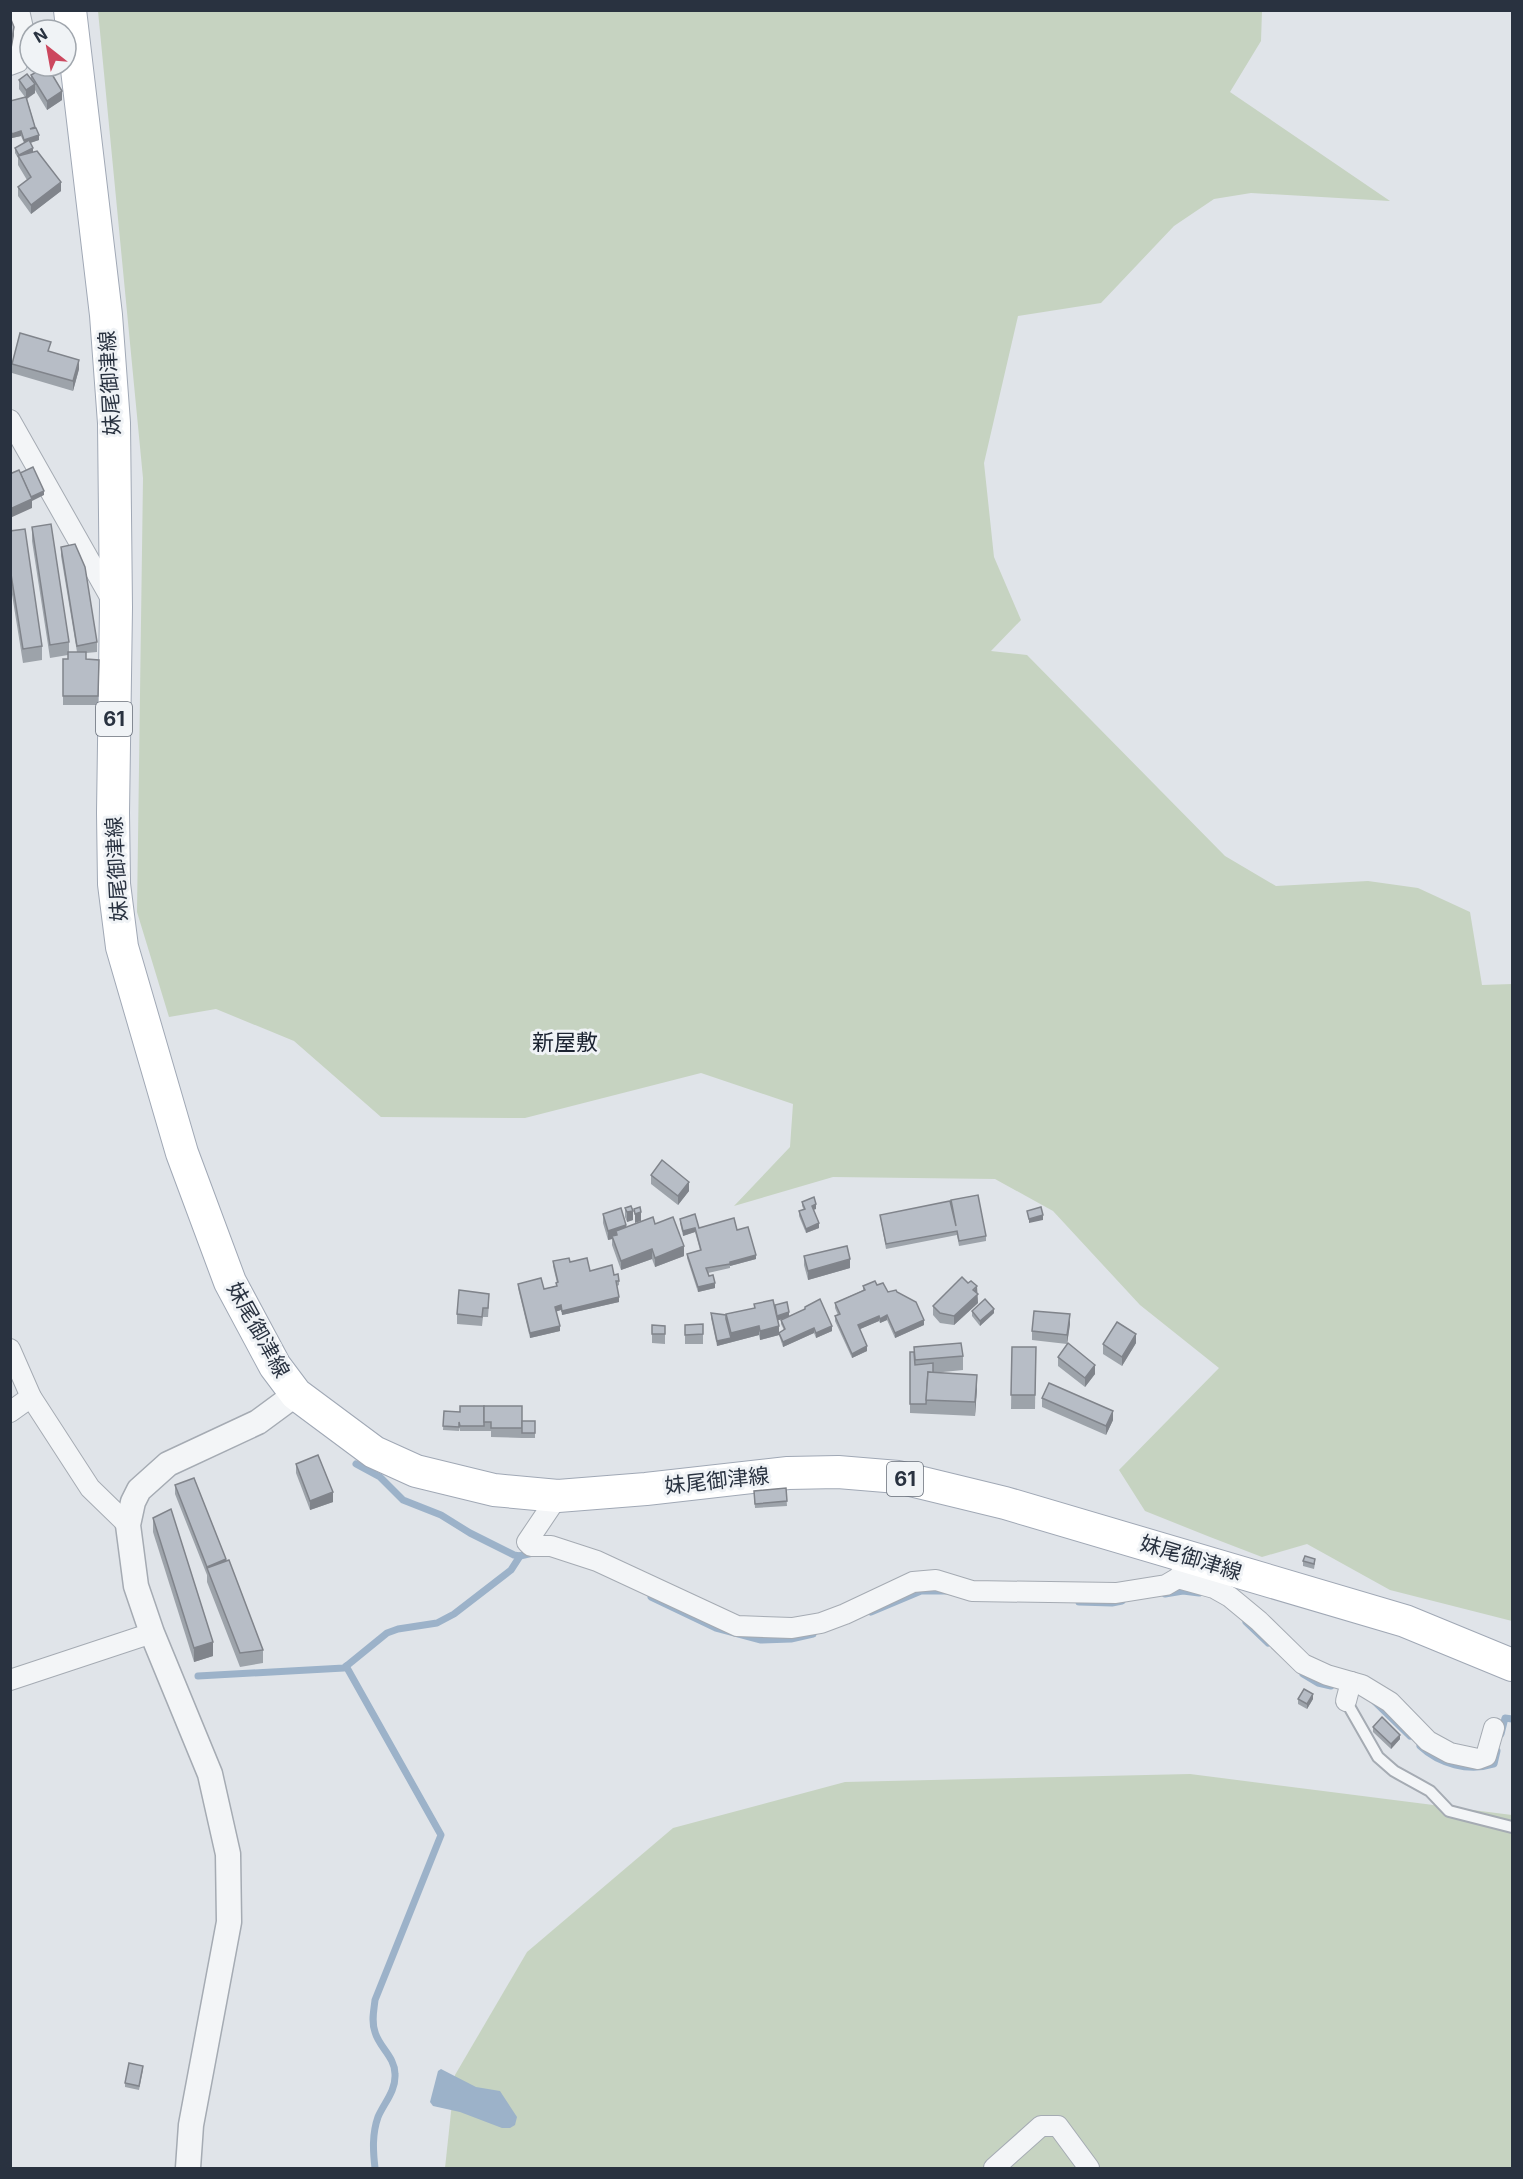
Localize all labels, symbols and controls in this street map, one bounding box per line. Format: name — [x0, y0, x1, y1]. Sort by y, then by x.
north arrow — [18, 18, 78, 78]
text: N — [30, 23, 51, 47]
street label: 妹尾御津線 — [94, 330, 125, 436]
road number: 61 — [96, 702, 132, 736]
street label: 妹尾御津線 — [101, 816, 132, 922]
district label: 新屋敷 — [532, 1029, 598, 1055]
street label: 妹尾御津線 — [222, 1278, 295, 1382]
road number: 61 — [887, 1462, 923, 1496]
street label: 妹尾御津線 — [663, 1463, 770, 1498]
street label: 妹尾御津線 — [1137, 1530, 1245, 1585]

